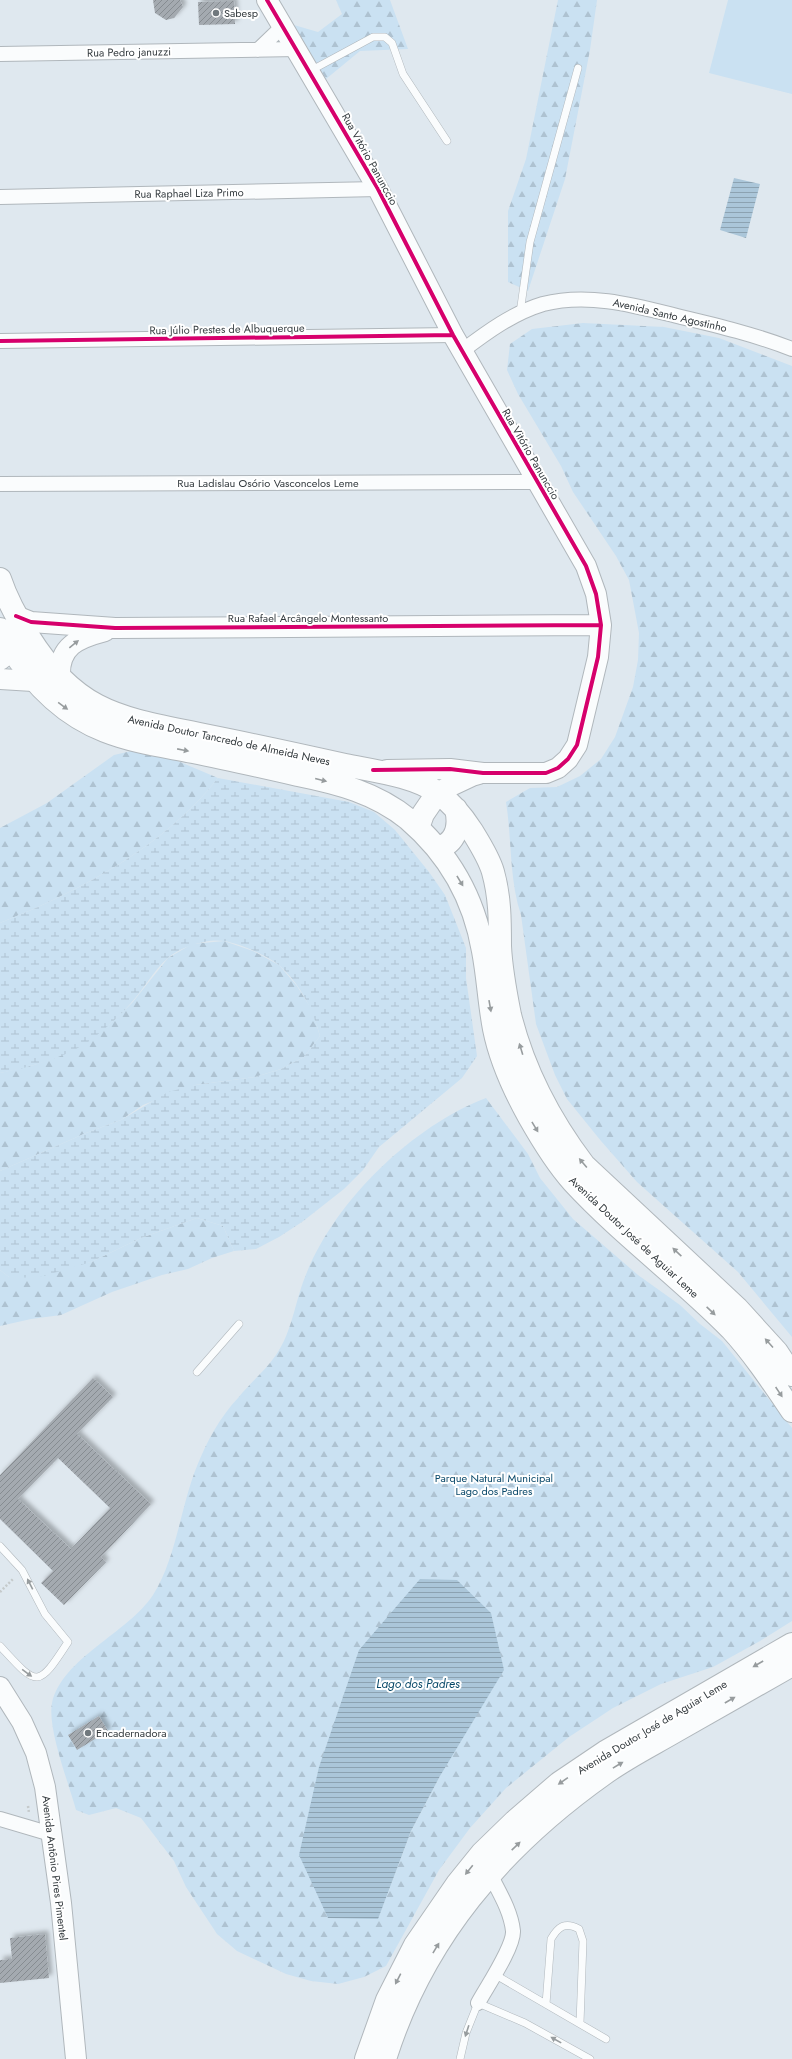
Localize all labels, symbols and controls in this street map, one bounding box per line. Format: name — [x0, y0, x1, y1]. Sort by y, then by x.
place label: Sabesp — [224, 5, 258, 21]
marker: Sabesp — [211, 8, 221, 18]
street label: Rua Pedro januzzi — [87, 43, 171, 61]
street label: Rua Vitório Panunccio — [338, 110, 402, 208]
street label: Rua Raphael Liza Primo — [134, 184, 244, 202]
street label: Avenida Santo Agostinho — [611, 294, 729, 336]
street label: Rua Júlio Prestes de Albuquerque — [149, 320, 305, 338]
street label: Rua Vitório Panunccio — [498, 405, 564, 503]
street label: Rua Ladislau Osório Vasconcelos Leme — [177, 475, 359, 491]
street label: Rua Rafael Arcângelo Montessanto — [228, 610, 388, 626]
one-way arrow — [68, 640, 79, 648]
one-way arrow — [57, 702, 68, 710]
street label: Avenida Doutor Tancredo de Almeida Neves — [126, 711, 332, 769]
one-way arrow — [177, 747, 189, 753]
one-way arrow — [315, 777, 327, 783]
one-way arrow — [456, 875, 463, 887]
one-way arrow — [487, 1000, 493, 1012]
one-way arrow — [518, 1043, 524, 1055]
one-way arrow — [532, 1121, 539, 1133]
one-way arrow — [578, 1157, 587, 1168]
street label: Avenida Doutor José de Aguiar Leme — [566, 1172, 703, 1302]
one-way arrow — [672, 1247, 682, 1257]
one-way arrow — [706, 1306, 716, 1316]
one-way arrow — [765, 1338, 774, 1349]
one-way arrow — [775, 1387, 783, 1397]
park label: Parque Natural Municipal Lago dos Padres — [435, 1470, 553, 1499]
one-way arrow — [26, 1578, 33, 1590]
one-way arrow — [752, 1660, 764, 1667]
one-way arrow — [22, 1669, 32, 1677]
water label: Lago dos Padres — [376, 1675, 460, 1693]
street label: Avenida Doutor José de Aguiar Leme — [574, 1676, 730, 1778]
one-way arrow — [724, 1696, 736, 1703]
place label: Encadernadora — [96, 1725, 167, 1741]
marker: Encadernadora — [83, 1728, 93, 1738]
one-way arrow — [612, 1762, 624, 1769]
one-way arrow — [558, 1777, 568, 1785]
street label: Avenida Antônio Pires Pimentel — [38, 1795, 72, 1941]
one-way arrow — [511, 1841, 521, 1851]
one-way arrow — [464, 1864, 473, 1875]
one-way arrow — [432, 1942, 439, 1954]
one-way arrow — [395, 1973, 401, 1984]
one-way arrow — [464, 2025, 470, 2037]
one-way arrow — [550, 2036, 562, 2043]

